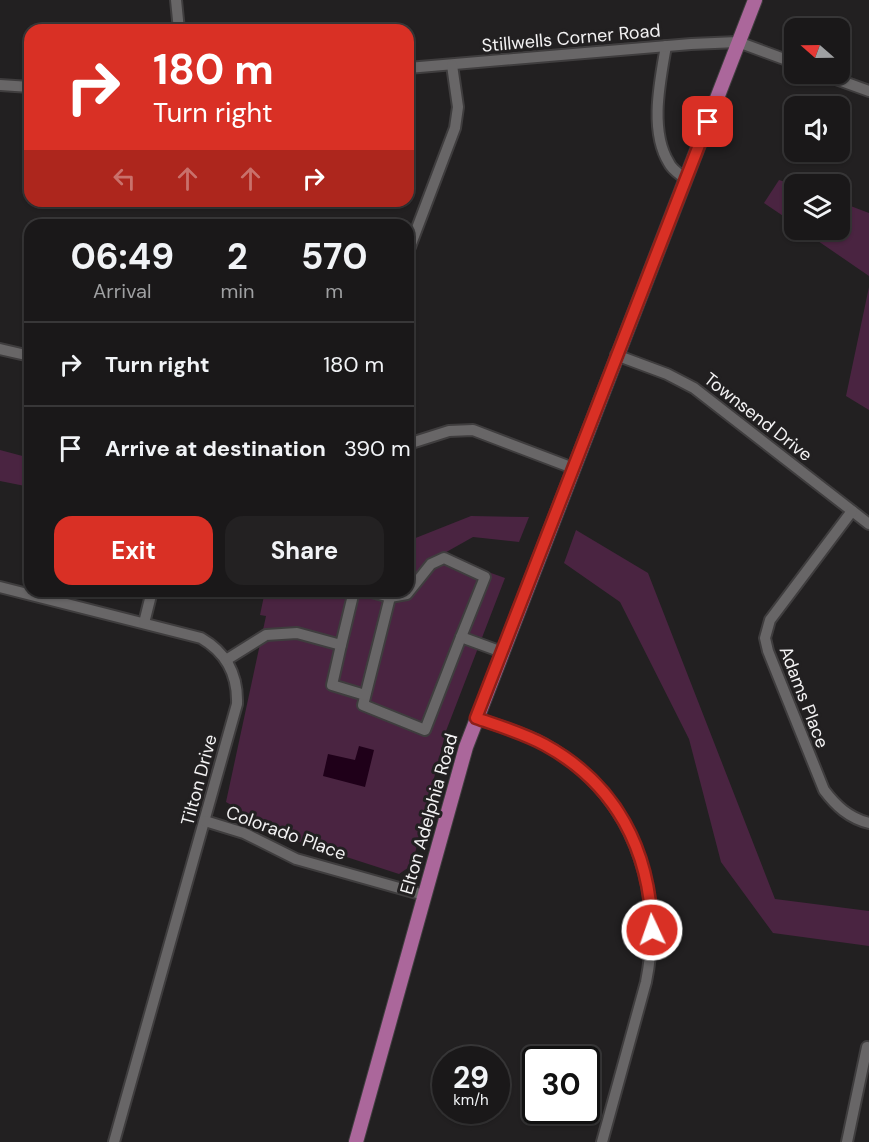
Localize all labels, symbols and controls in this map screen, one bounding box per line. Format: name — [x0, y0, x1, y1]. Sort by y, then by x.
street label: Stillwells Corner Road — [481, 18, 661, 58]
north arrow — [784, 18, 850, 84]
map controls — [784, 18, 850, 240]
text: 180 m — [153, 42, 274, 97]
icon: right — [54, 48, 132, 126]
text: Turn right — [153, 95, 273, 130]
pin — [682, 96, 733, 147]
button: sound — [784, 96, 850, 162]
icon: arrive — [691, 105, 724, 138]
icon: left — [108, 162, 141, 195]
icon: ahead — [171, 162, 204, 195]
icon: ahead — [234, 162, 267, 195]
icon: right — [297, 162, 330, 195]
button: layers — [784, 174, 850, 240]
text: 06:49 — [70, 233, 174, 280]
text: 2 — [227, 233, 248, 280]
text: 570 — [301, 233, 368, 280]
text: Arrival — [93, 278, 151, 304]
text: min — [220, 278, 255, 304]
text: m — [325, 278, 343, 304]
icon: right — [54, 348, 87, 381]
text: Turn right — [105, 350, 210, 379]
text: 180 m — [323, 350, 384, 379]
street label: Townsend Drive — [699, 367, 817, 467]
icon: arrive — [54, 432, 87, 465]
text: Arrive at destination — [105, 434, 326, 463]
text: 390 m — [344, 434, 411, 463]
button: Exit — [54, 516, 213, 585]
button: Share — [225, 516, 384, 585]
street label: Adams Place — [774, 643, 834, 751]
street label: Elton Adelphia Road — [395, 731, 463, 897]
street label: Tilton Drive — [175, 732, 223, 828]
street label: Colorado Place — [223, 800, 349, 866]
position arrow — [620, 898, 684, 962]
speed limit sign: 30 — [522, 1046, 600, 1124]
text: 29 — [453, 1058, 489, 1097]
text: km/h — [453, 1090, 489, 1110]

